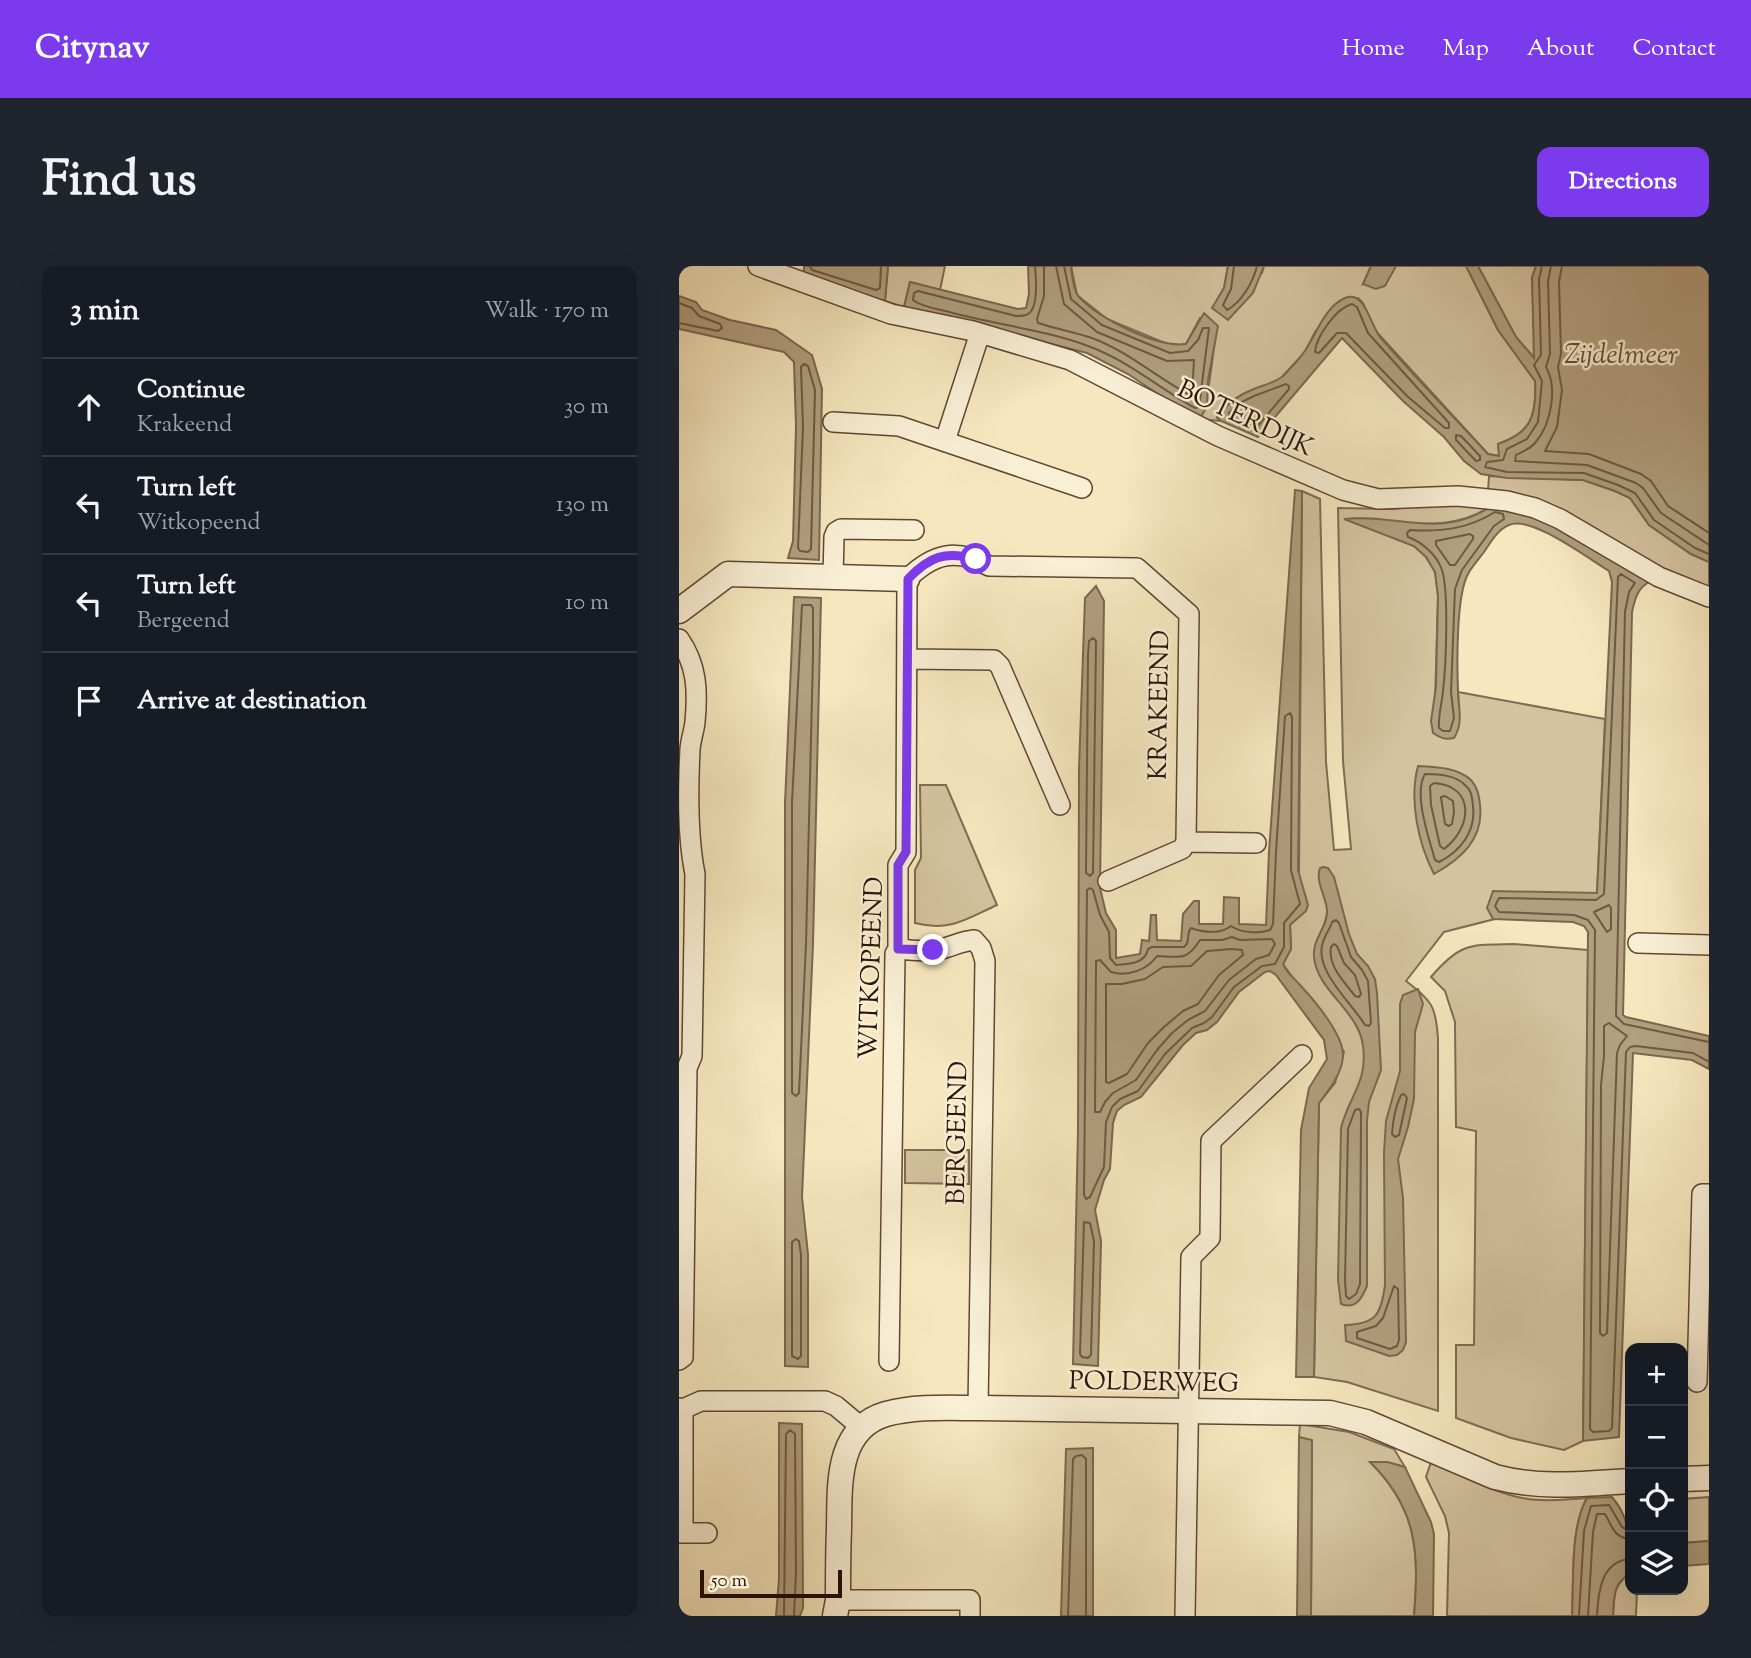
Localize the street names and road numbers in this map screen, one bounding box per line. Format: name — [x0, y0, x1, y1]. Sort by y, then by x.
street label: BOTERDIJK — [1171, 371, 1319, 467]
street label: KRAKEEND — [1141, 630, 1180, 780]
street label: WITKOPEEND — [851, 876, 894, 1060]
street label: BERGEEND — [939, 1061, 978, 1205]
street label: POLDERWEG — [1069, 1364, 1239, 1403]

